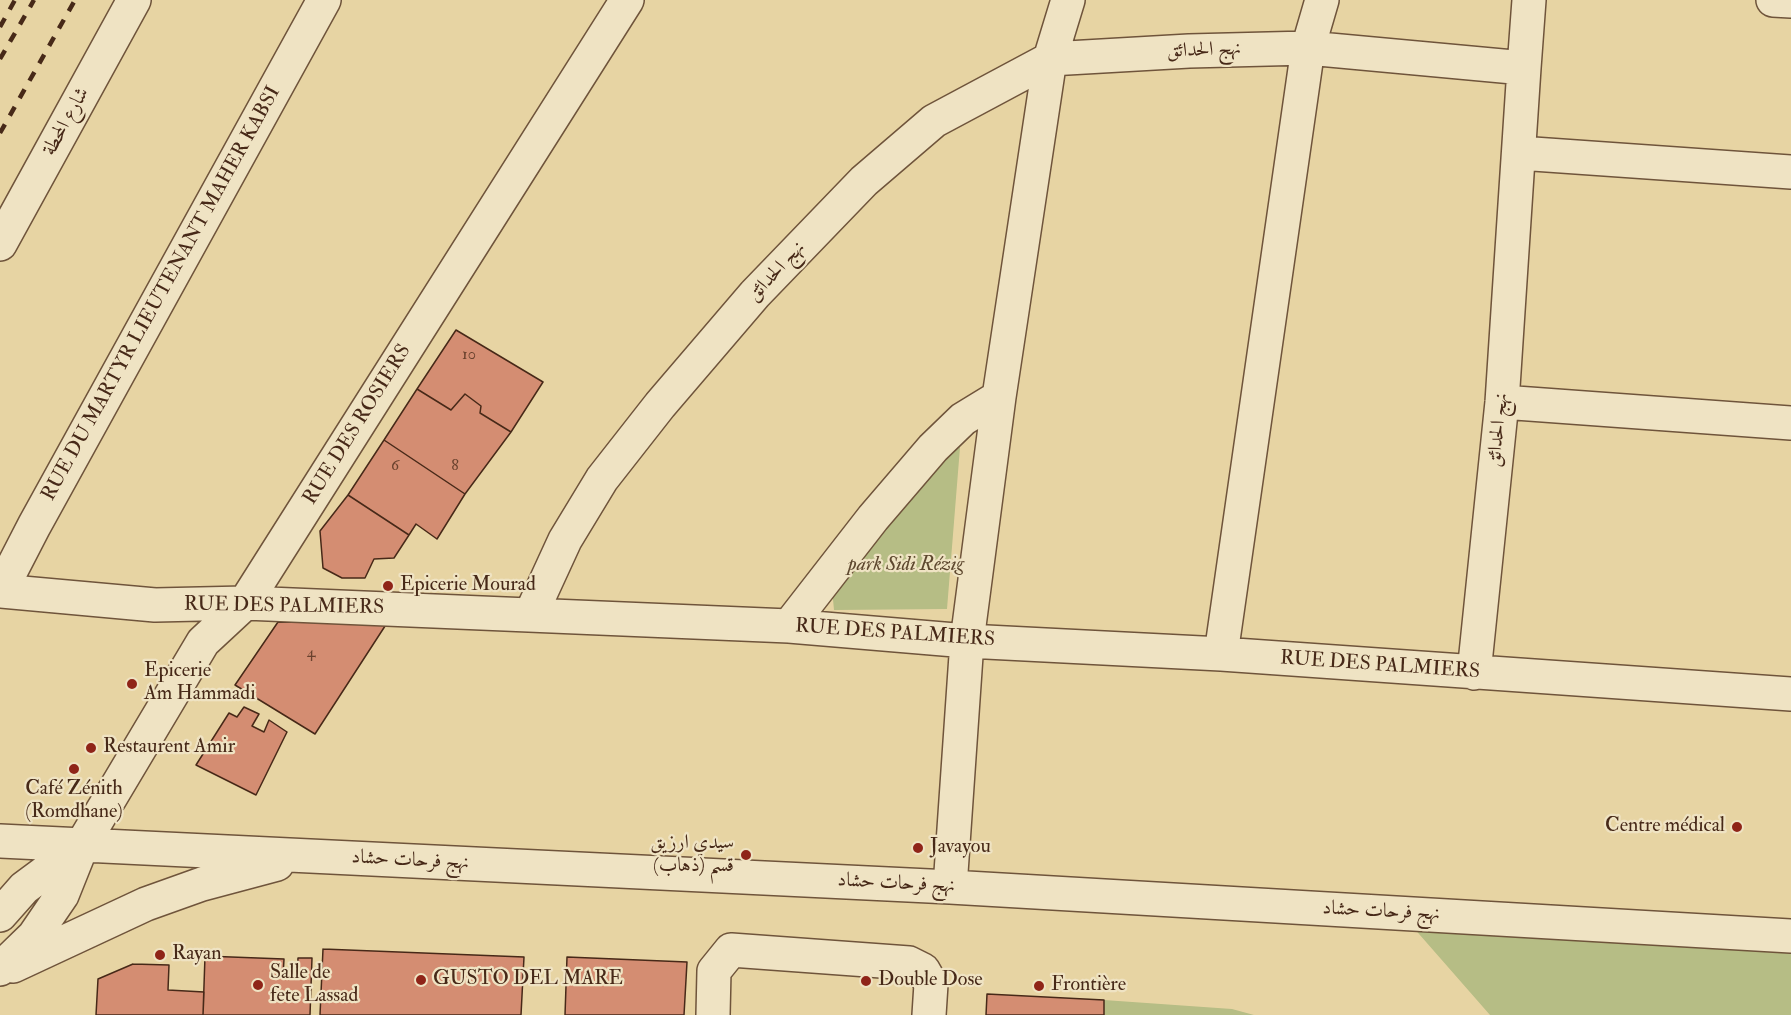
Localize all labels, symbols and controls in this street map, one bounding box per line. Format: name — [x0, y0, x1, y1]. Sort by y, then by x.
street label: نهج الحدائق — [1166, 38, 1242, 64]
street label: RUE DU MARTYR LIEUTENANT MAHER KABSI — [37, 82, 287, 506]
street label: شارع المحطة — [38, 84, 96, 160]
street label: نهج الحدائق — [743, 237, 811, 307]
street label: RUE DES ROSIERS — [299, 341, 417, 509]
house number: 10 — [462, 346, 476, 366]
street label: نهج الحدائق — [1483, 392, 1515, 468]
house number: 6 — [391, 457, 399, 477]
house number: 8 — [451, 457, 459, 477]
park label: park Sidi Rézig — [848, 554, 964, 578]
place label: Epicerie Mourad — [400, 574, 536, 598]
marker: Epicerie Mourad — [381, 579, 395, 593]
street label: RUE DES PALMIERS — [184, 593, 384, 621]
street label: RUE DES PALMIERS — [794, 615, 996, 653]
house number: 4 — [307, 644, 315, 664]
street label: RUE DES PALMIERS — [1279, 647, 1481, 685]
place label: Epicerie Am Hammadi — [144, 660, 255, 707]
marker: Epicerie Am Hammadi — [125, 677, 139, 691]
place label: Restaurent Amir — [103, 736, 235, 760]
marker: Restaurent Amir — [84, 741, 98, 755]
marker: Café Zénith (Romdhane) — [67, 762, 81, 776]
place label: Café Zénith (Romdhane) — [25, 778, 123, 825]
place label: Centre médical — [1605, 815, 1725, 839]
marker: Centre médical — [1730, 820, 1744, 834]
place label: سيدي ارزيق قسم (ذهاب) — [650, 832, 734, 879]
place label: Javayou — [930, 836, 991, 860]
marker: Javayou — [911, 841, 925, 855]
street label: نهج فرحات حشاد — [351, 846, 469, 876]
marker: سيدي ارزيق قسم (ذهاب) — [739, 848, 753, 862]
street label: نهج فرحات حشاد — [837, 869, 955, 899]
street label: نهج فرحات حشاد — [1322, 897, 1440, 927]
place label: Rayan — [172, 943, 222, 967]
marker: Rayan — [153, 948, 167, 962]
place label: Salle de fete Lassad — [270, 962, 358, 1009]
place label: GUSTO DEL MARE — [433, 968, 623, 992]
place label: Double Dose — [878, 969, 983, 993]
marker: GUSTO DEL MARE — [414, 973, 428, 987]
marker: Double Dose — [859, 974, 873, 988]
place label: Frontière — [1051, 974, 1126, 998]
marker: Salle de fete Lassad — [251, 978, 265, 992]
marker: Frontière — [1032, 979, 1046, 993]

